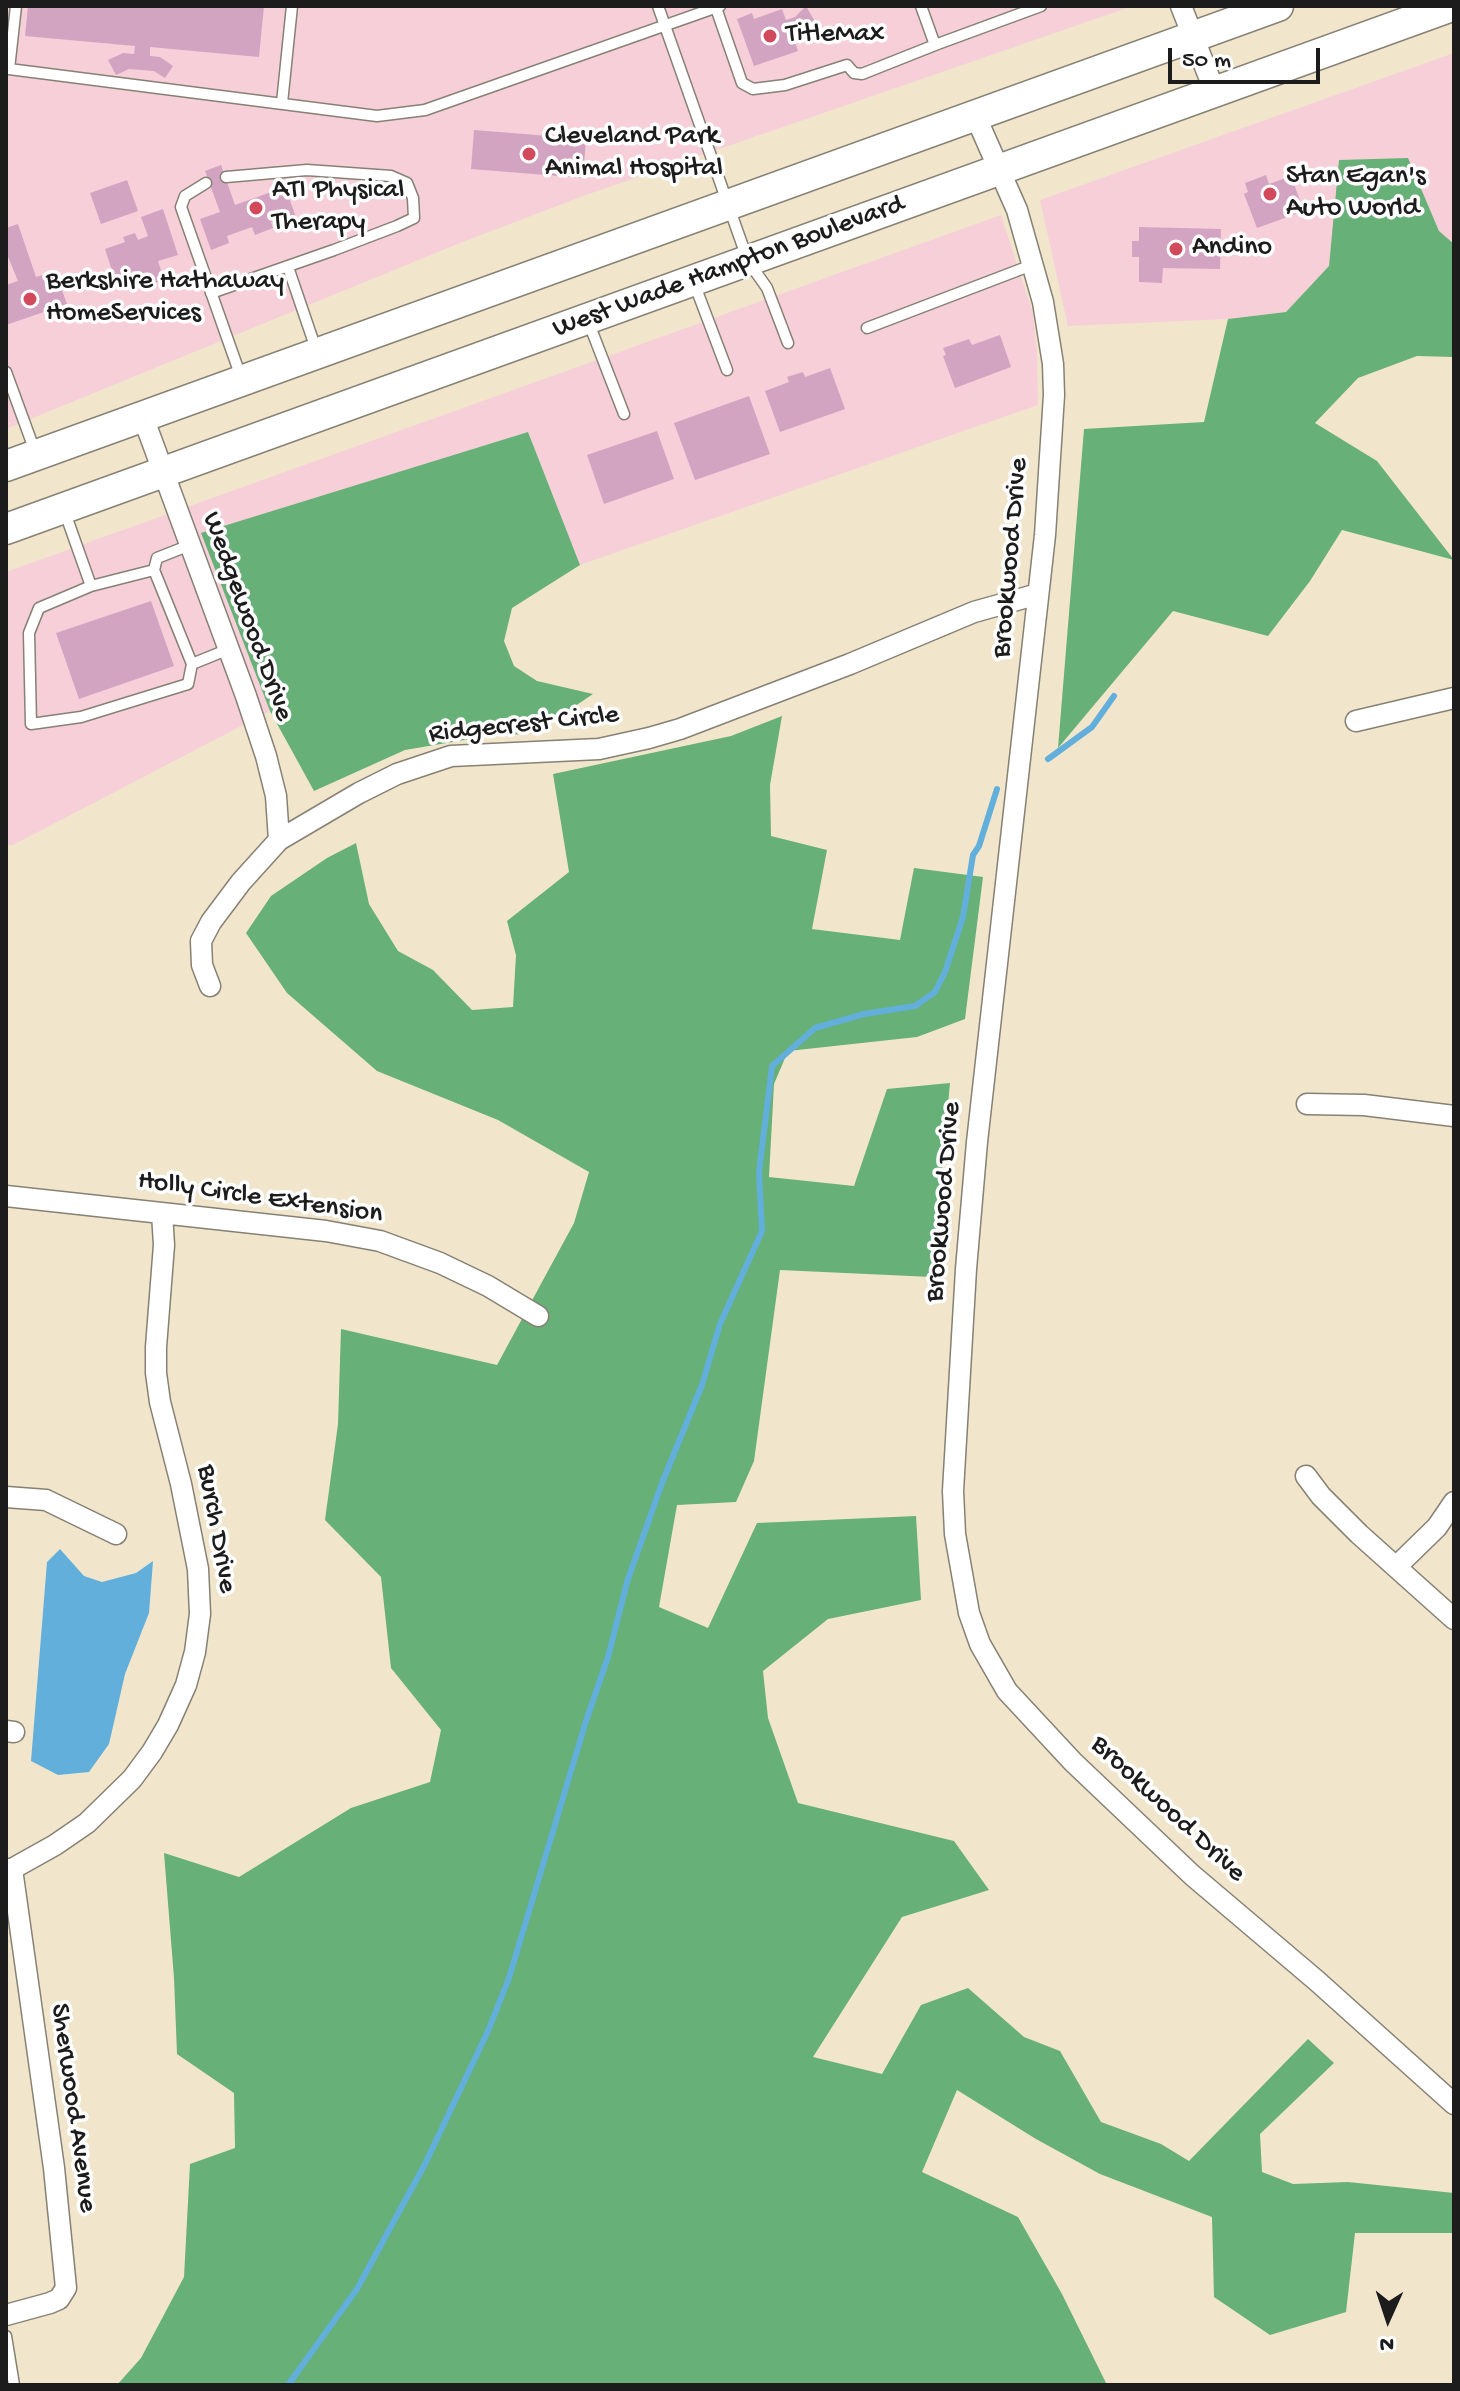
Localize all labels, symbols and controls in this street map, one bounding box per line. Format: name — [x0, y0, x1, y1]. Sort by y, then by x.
place label: TitleMax — [786, 19, 885, 53]
marker: TitleMax — [761, 27, 779, 45]
scale bar — [1172, 32, 1324, 82]
text: 50 m — [1182, 47, 1231, 76]
place label: Cleveland Park Animal Hospital — [545, 121, 723, 187]
marker: Cleveland Park Animal Hospital — [520, 145, 538, 163]
place label: Stan Egan's Auto World — [1286, 161, 1426, 227]
place label: ATI Physical Therapy — [272, 175, 405, 241]
marker: Stan Egan's Auto World — [1261, 185, 1279, 203]
street label: West Wade Hampton Boulevard — [549, 189, 909, 347]
marker: ATI Physical Therapy — [247, 199, 265, 217]
place label: Andino — [1192, 232, 1272, 266]
marker: Andino — [1167, 240, 1185, 258]
place label: Berkshire Hathaway HomeServices — [46, 266, 284, 332]
marker: Berkshire Hathaway HomeServices — [21, 290, 39, 308]
street label: Brookwood Drive — [987, 457, 1037, 659]
street label: Wedgewood Drive — [193, 508, 299, 726]
street label: Ridgecrest Circle — [427, 699, 621, 753]
street label: Brookwood Drive — [920, 1101, 970, 1303]
street label: Holly Circle Extension — [135, 1165, 385, 1233]
street label: Burch Drive — [187, 1462, 243, 1596]
street label: Brookwood Drive — [1082, 1729, 1252, 1891]
street label: Sherwood Avenue — [41, 2001, 103, 2215]
north arrow — [1348, 2279, 1428, 2359]
text: N — [1379, 2330, 1395, 2356]

